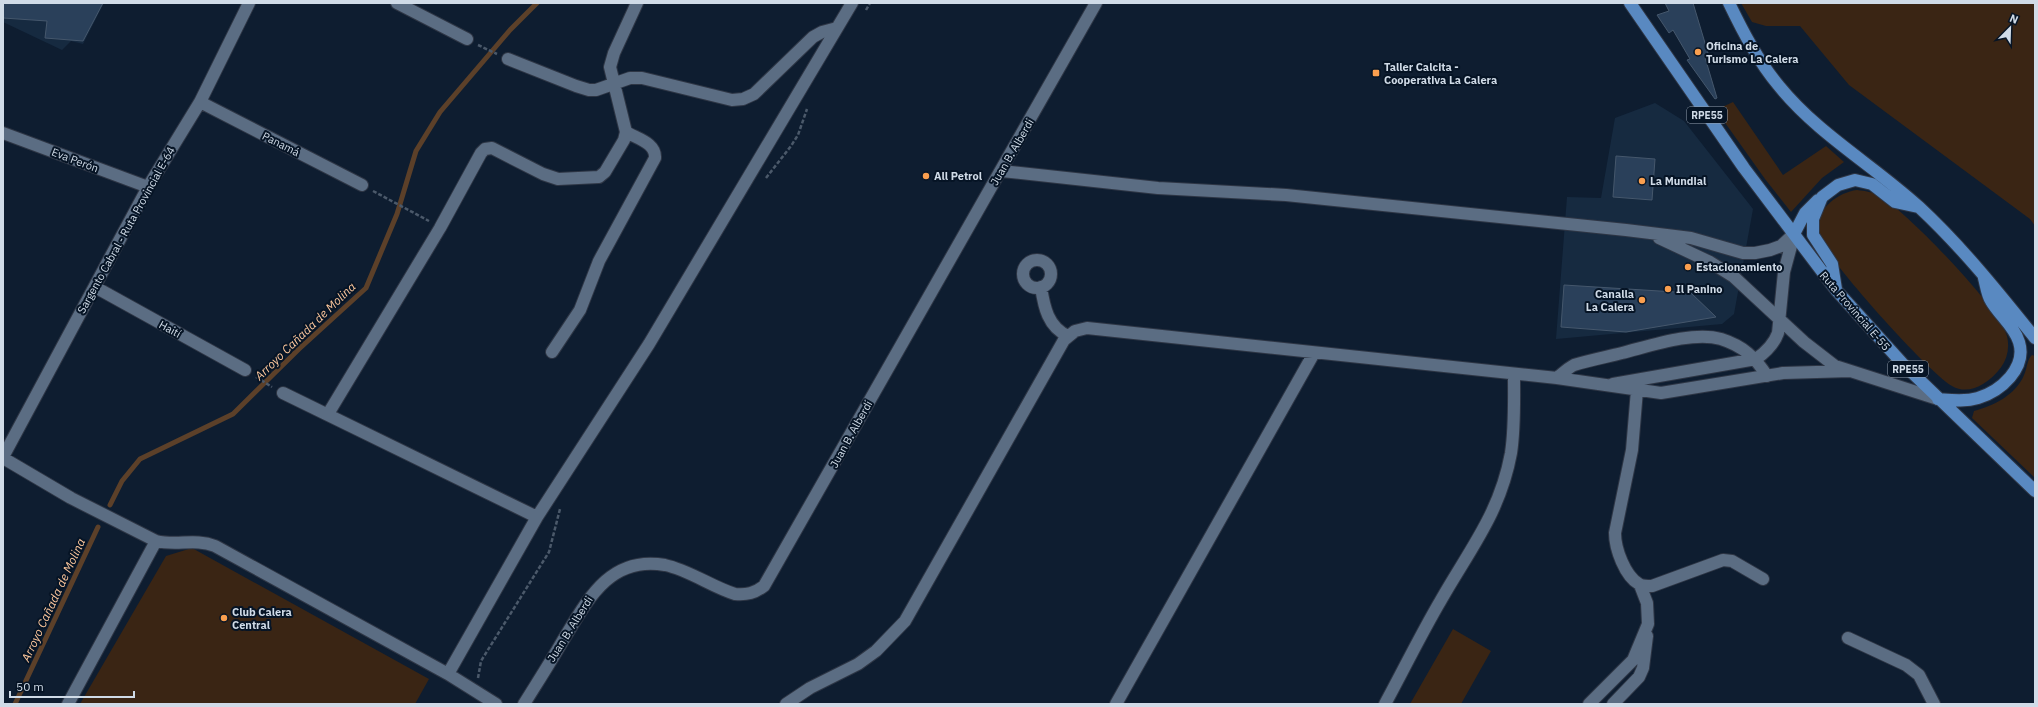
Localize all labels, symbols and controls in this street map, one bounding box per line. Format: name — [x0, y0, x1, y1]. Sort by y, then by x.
north arrow — [1990, 8, 2030, 48]
text: N — [2008, 11, 2020, 27]
place label: Oficina de Turismo La Calera — [1706, 39, 1798, 66]
marker: Oficina de Turismo La Calera — [1693, 47, 1703, 57]
place label: Taller Calcita - Cooperativa La Calera — [1384, 60, 1497, 87]
marker: Taller Calcita - Cooperativa La Calera — [1371, 68, 1381, 78]
road number: RPE55 — [1687, 107, 1727, 123]
street label: Juan B. Alberdi — [987, 116, 1037, 188]
street label: Panamá — [260, 129, 302, 159]
street label: Sargento Cabral - Ruta Provincial E-64 — [74, 144, 178, 316]
street label: Eva Perón — [50, 145, 100, 175]
place label: All Petrol — [934, 169, 983, 183]
marker: All Petrol — [921, 171, 931, 181]
place label: La Mundial — [1650, 174, 1707, 188]
marker: La Mundial — [1637, 176, 1647, 186]
place label: Estacionamiento — [1696, 260, 1783, 274]
marker: Estacionamiento — [1683, 262, 1693, 272]
street label: Ruta Provincial E-55 — [1817, 269, 1893, 353]
water label: Arroyo Cañada de Molina — [251, 279, 359, 384]
place label: Il Panino — [1676, 282, 1722, 296]
marker: Il Panino — [1663, 284, 1673, 294]
place label: Canalla La Calera — [1586, 287, 1634, 314]
marker: Canalla La Calera — [1637, 295, 1647, 305]
street label: Haití — [157, 317, 184, 341]
road number: RPE55 — [1888, 361, 1928, 377]
street label: Juan B. Alberdi — [827, 398, 875, 470]
water label: Arroyo Cañada de Molina — [17, 536, 88, 665]
street label: Juan B. Alberdi — [544, 594, 596, 664]
place label: Club Calera Central — [232, 605, 292, 632]
marker: Club Calera Central — [219, 613, 229, 623]
scale bar — [10, 673, 134, 699]
text: 50 m — [16, 679, 44, 694]

